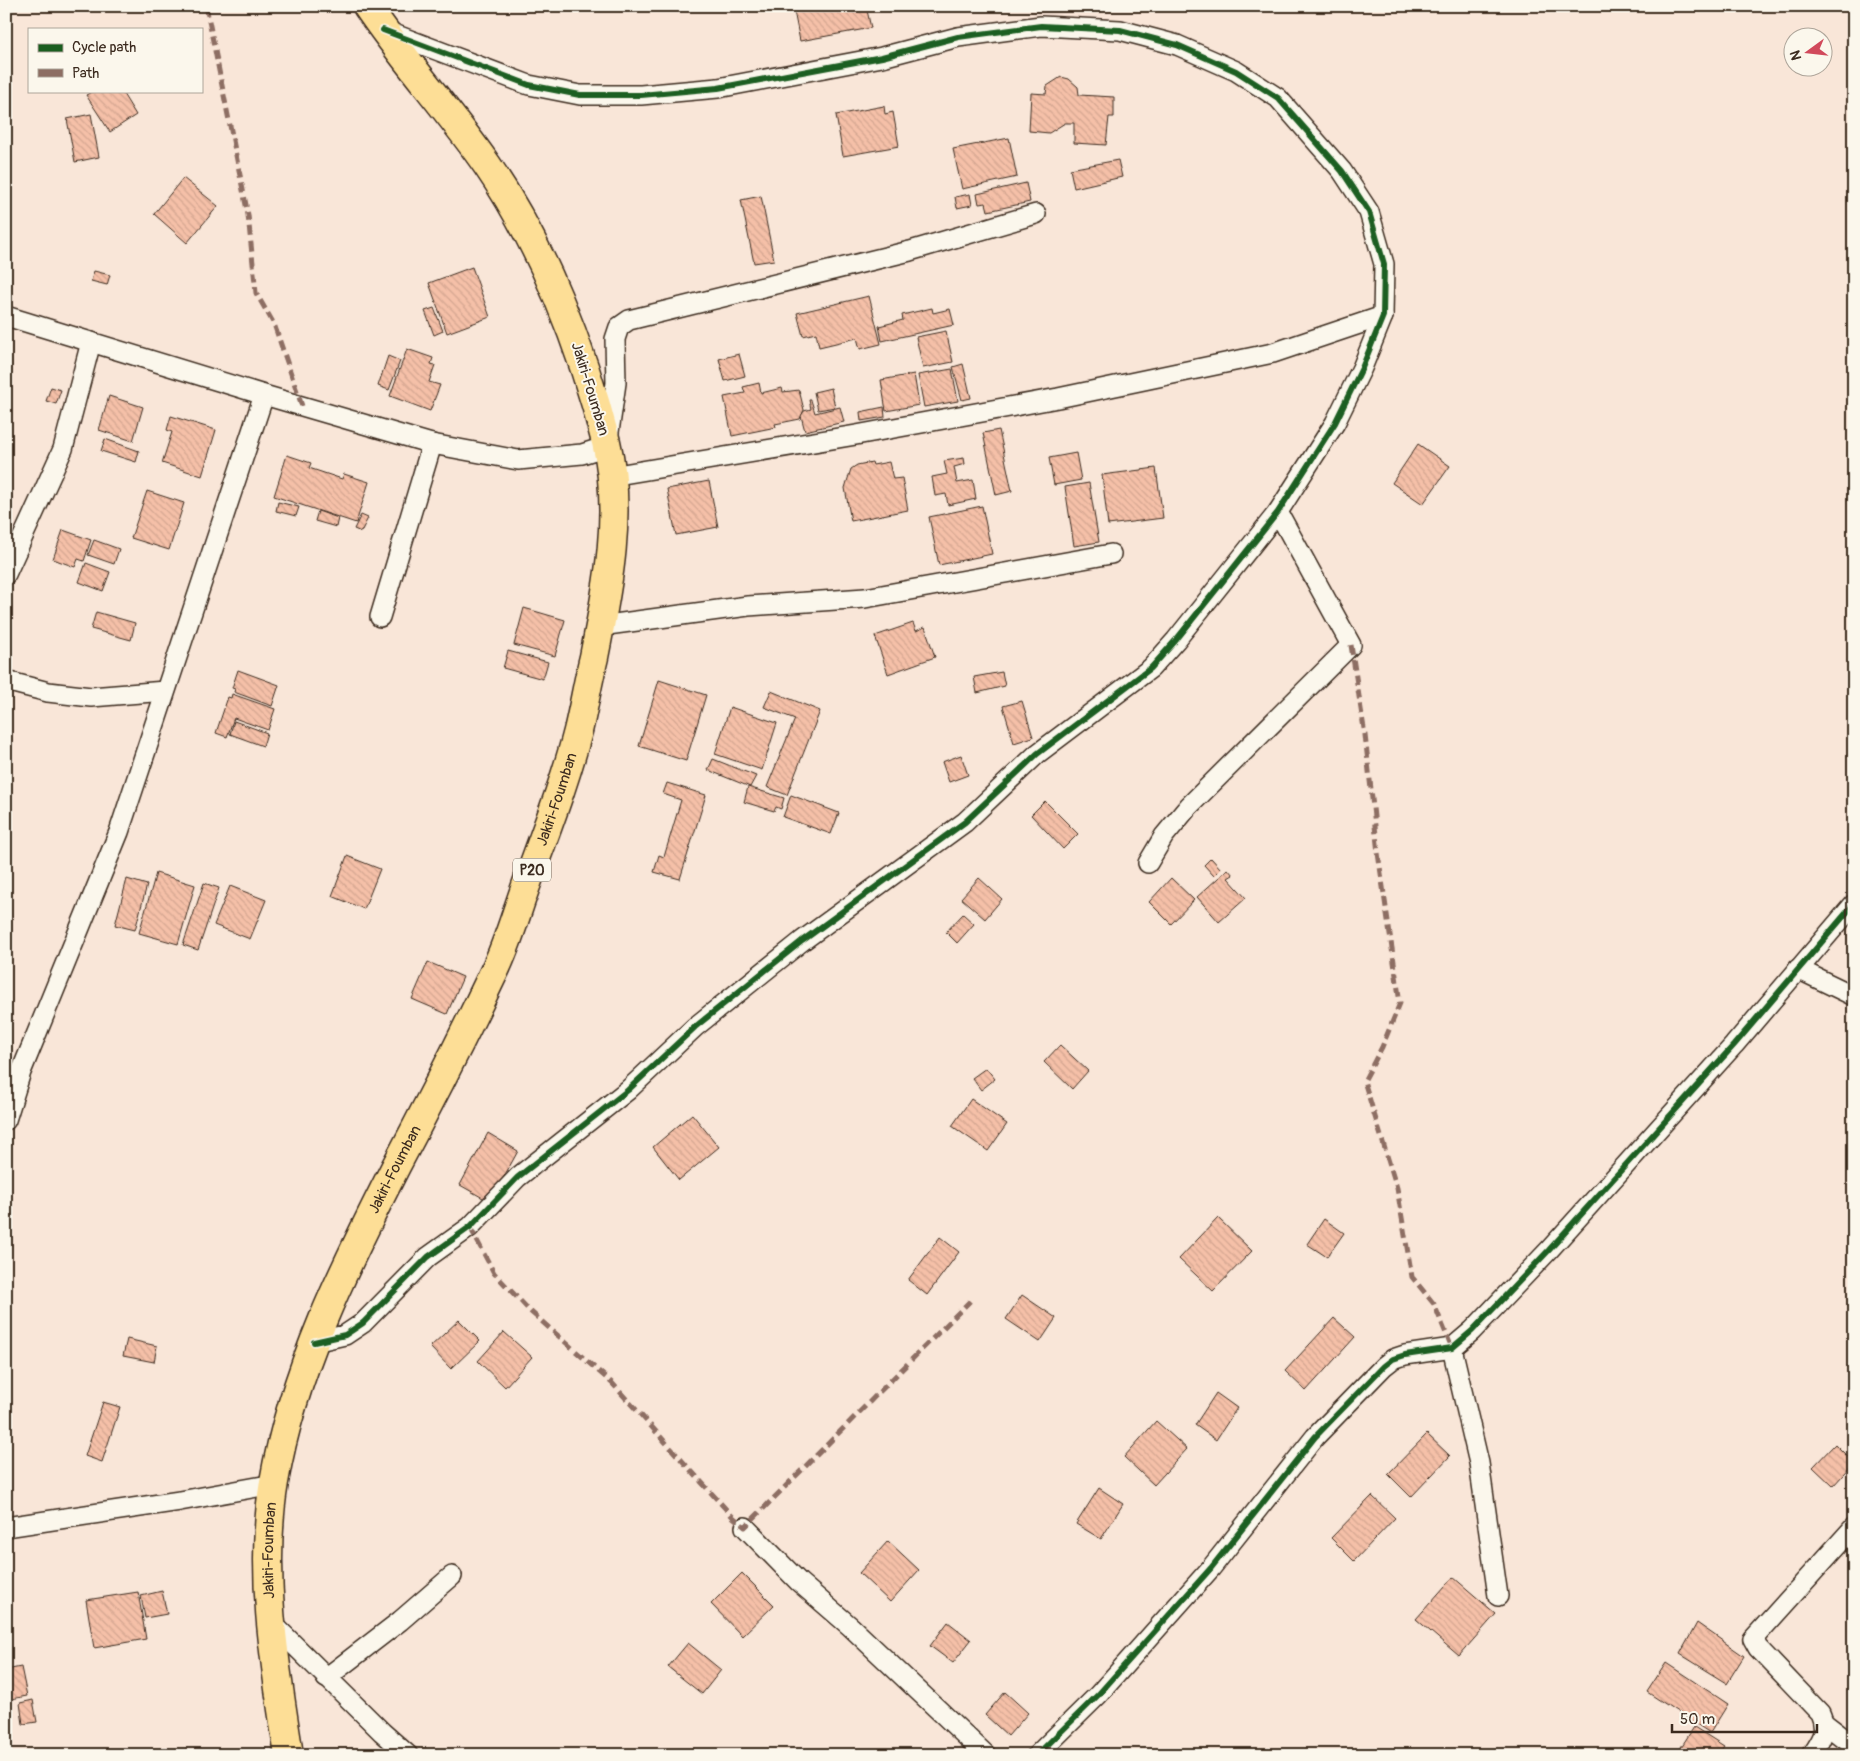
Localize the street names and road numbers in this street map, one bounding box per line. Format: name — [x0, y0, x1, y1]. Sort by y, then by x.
street label: Jakiri-Foumban — [567, 340, 613, 438]
street label: Jakiri-Foumban — [532, 751, 581, 848]
road number: P20 — [513, 858, 551, 882]
street label: Jakiri-Foumban — [364, 1122, 425, 1217]
street label: Jakiri-Foumban — [258, 1501, 281, 1599]

